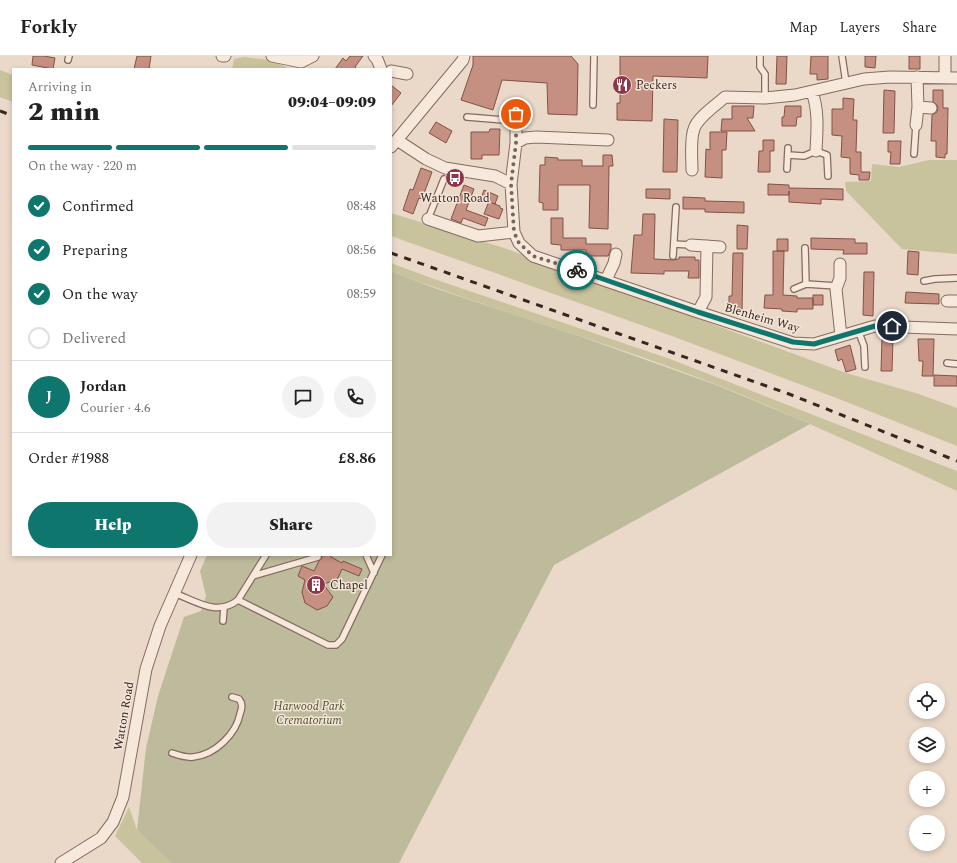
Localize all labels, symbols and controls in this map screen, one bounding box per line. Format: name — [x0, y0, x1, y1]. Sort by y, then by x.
text: Forkly — [20, 13, 77, 42]
text: Map — [789, 17, 818, 38]
text: Layers — [840, 17, 880, 38]
text: Share — [902, 17, 937, 38]
restaurant icon: Peckers — [611, 74, 633, 96]
place label: Peckers — [636, 76, 677, 95]
text: Arriving in — [28, 77, 92, 97]
text: 09:04–09:09 — [288, 91, 376, 114]
text: 2 min — [28, 92, 100, 132]
pin — [499, 97, 533, 131]
icon: bag — [505, 103, 527, 125]
text: On the way · 220 m — [28, 156, 137, 176]
bus stop icon: Watton Road — [444, 167, 466, 189]
place label: Watton Road — [420, 189, 490, 208]
icon: check — [28, 195, 50, 217]
text: Confirmed — [62, 195, 134, 218]
text: 08:48 — [347, 196, 376, 216]
icon: check — [28, 239, 50, 261]
text: Preparing — [62, 239, 128, 262]
text: 08:56 — [347, 240, 376, 260]
courier — [557, 250, 597, 290]
icon: bike — [566, 259, 588, 281]
icon: check — [28, 283, 50, 305]
text: On the way — [62, 283, 137, 306]
text: 08:59 — [347, 284, 376, 304]
street label: Blenheim Way — [722, 298, 803, 338]
pin — [875, 309, 909, 343]
icon: home — [881, 315, 903, 337]
text: Delivered — [62, 327, 126, 350]
text: Jordan — [80, 375, 127, 398]
button: chat — [282, 376, 324, 418]
button: phone — [334, 376, 376, 418]
text: J — [46, 385, 52, 408]
text: Courier · 4.6 — [80, 398, 150, 418]
text: Order #1988 — [28, 447, 109, 470]
text: £8.86 — [338, 447, 376, 470]
button: Help — [28, 502, 198, 548]
button: Share — [206, 502, 376, 548]
building icon: Chapel — [305, 574, 327, 596]
place label: Chapel — [330, 576, 368, 595]
street label: Watton Road — [109, 680, 139, 752]
map controls — [909, 683, 945, 851]
button: locate — [909, 683, 945, 719]
park label: Harwood Park Crematorium — [273, 697, 345, 730]
button: layers — [909, 727, 945, 763]
button: + — [909, 771, 945, 807]
button: − — [909, 815, 945, 851]

